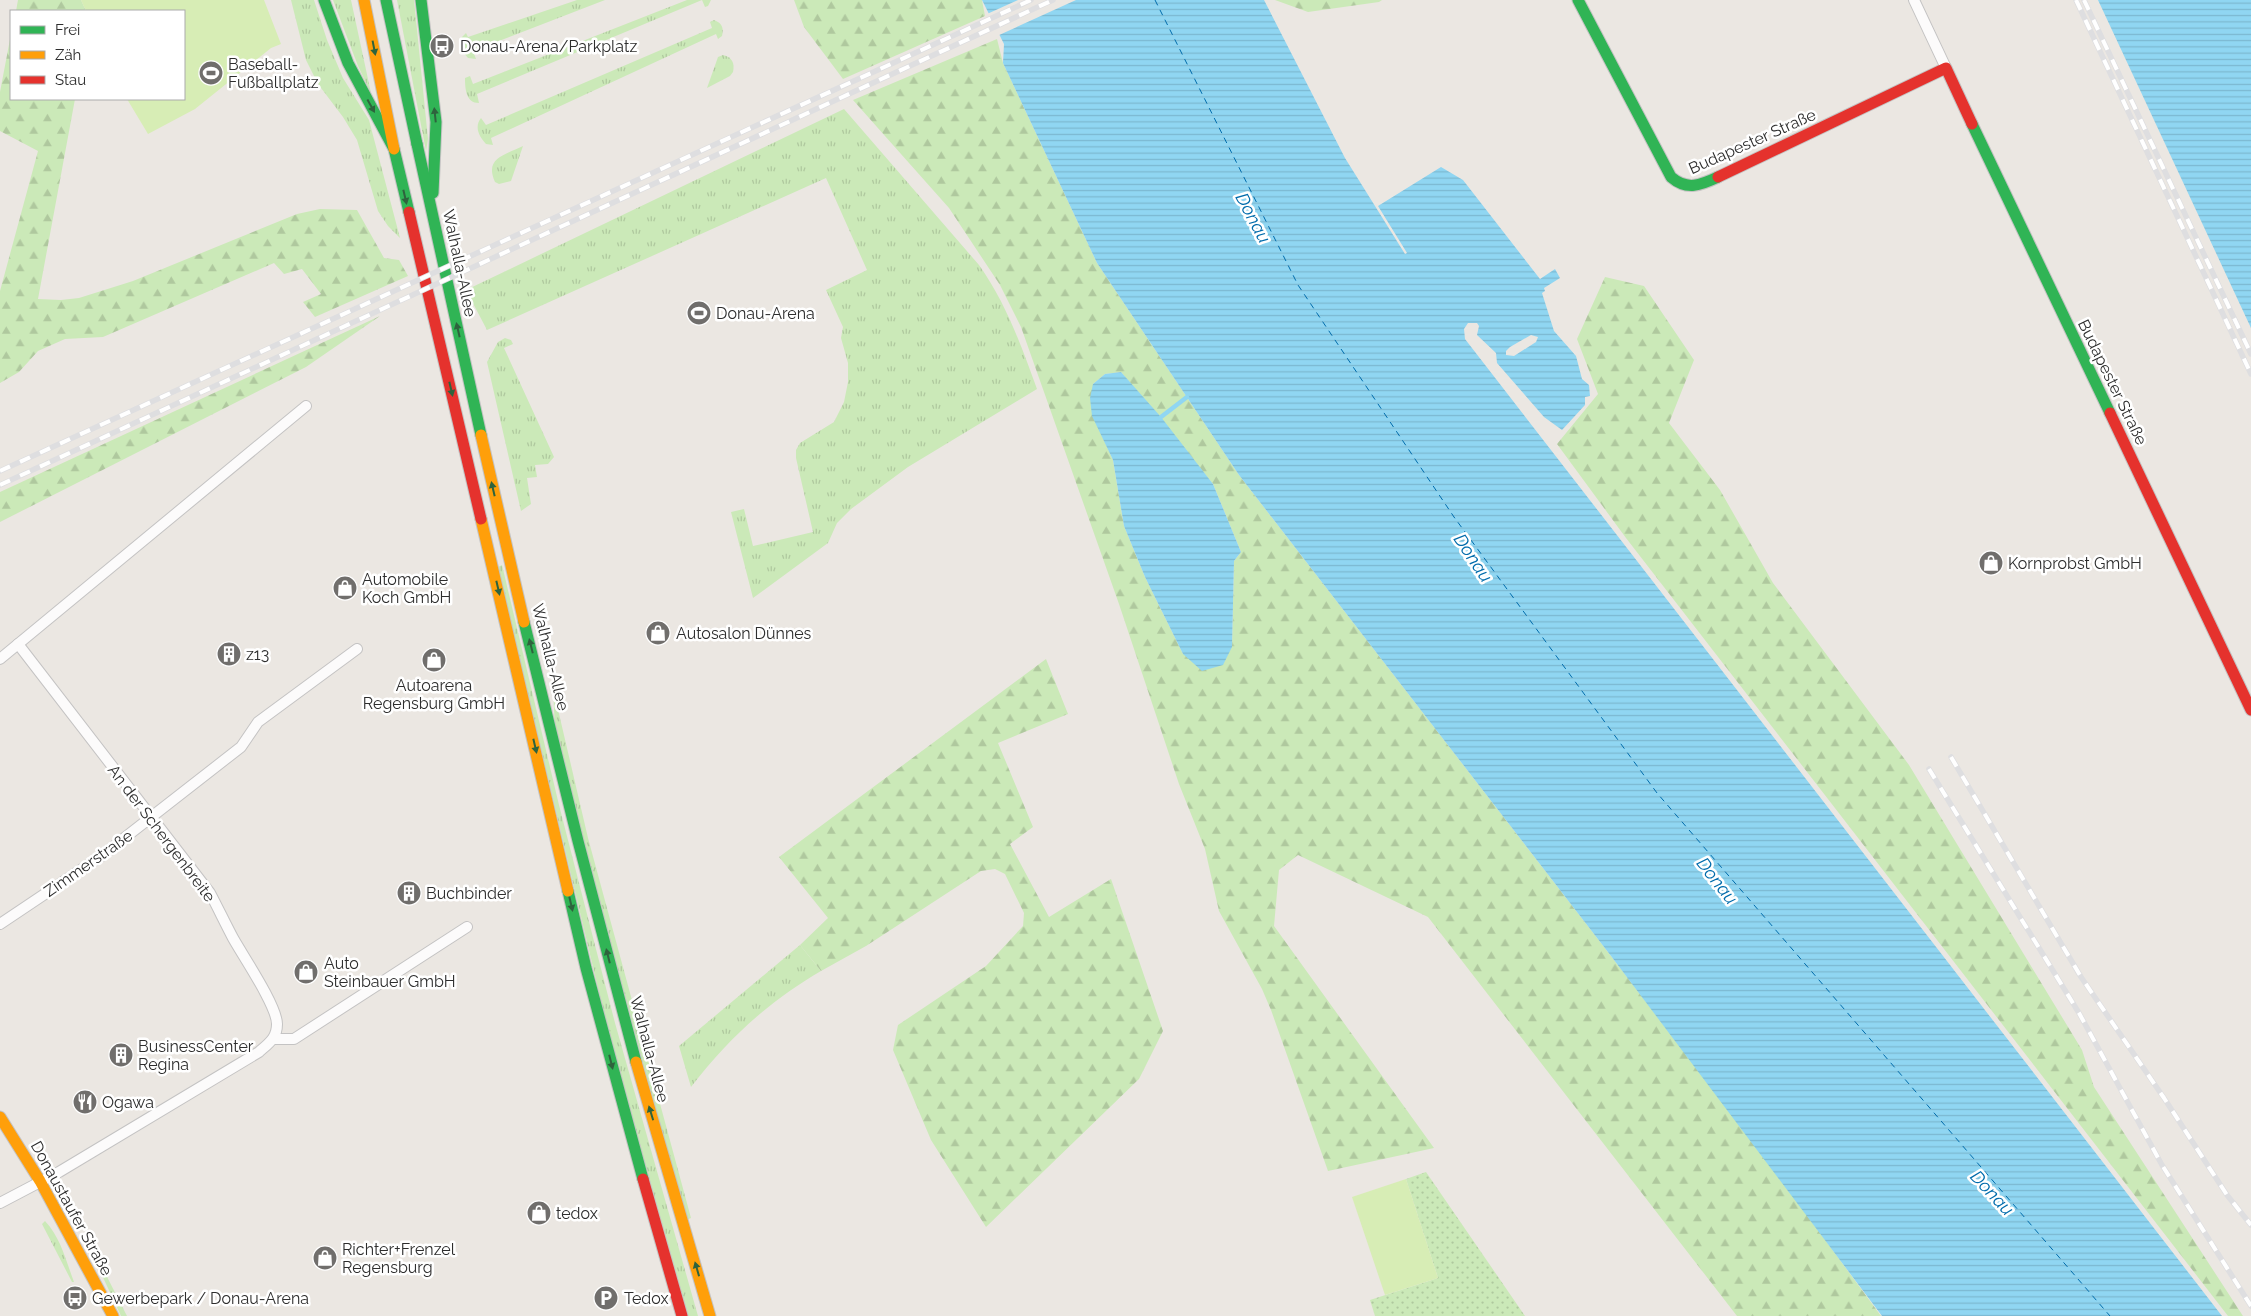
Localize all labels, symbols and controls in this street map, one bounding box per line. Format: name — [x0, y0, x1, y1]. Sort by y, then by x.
legend — [10, 10, 185, 100]
text: Frei — [55, 21, 80, 39]
bus stop icon: Donau-Arena/Parkplatz — [429, 33, 455, 59]
place label: Donau-Arena/Parkplatz — [460, 37, 637, 56]
one-way arrow — [370, 40, 378, 56]
text: Zäh — [55, 46, 81, 64]
place label: Baseball- Fußballplatz — [228, 55, 319, 92]
sports icon: Baseball- Fußballplatz — [198, 60, 224, 86]
text: Stau — [55, 71, 86, 89]
one-way arrow — [366, 99, 375, 113]
street label: Budapester Straße — [1686, 105, 1819, 178]
one-way arrow — [431, 107, 439, 123]
one-way arrow — [401, 189, 409, 204]
water label: Donau — [1232, 189, 1275, 246]
street label: Walhalla-Allee — [439, 208, 480, 319]
sports icon: Donau-Arena — [686, 300, 712, 326]
place label: Donau-Arena — [716, 304, 815, 323]
street label: Budapester Straße — [2074, 316, 2151, 448]
one-way arrow — [454, 322, 462, 337]
one-way arrow — [447, 382, 455, 397]
one-way arrow — [489, 481, 497, 496]
water label: Donau — [1450, 530, 1497, 586]
shop icon: Kornprobst GmbH — [1978, 550, 2004, 576]
place label: Kornprobst GmbH — [2008, 554, 2142, 573]
place label: Automobile Koch GmbH — [362, 570, 451, 607]
shop icon: Automobile Koch GmbH — [332, 575, 358, 601]
one-way arrow — [494, 580, 502, 595]
street label: Walhalla-Allee — [528, 602, 573, 713]
shop icon: Autosalon Dünnes — [645, 620, 671, 646]
place label: Autosalon Dünnes — [676, 624, 812, 643]
one-way arrow — [527, 638, 535, 653]
building icon: z13 — [216, 641, 242, 667]
place label: z13 — [246, 645, 269, 664]
shop icon: Autoarena Regensburg GmbH — [421, 647, 447, 673]
place label: Autoarena Regensburg GmbH — [363, 676, 505, 713]
one-way arrow — [531, 738, 539, 754]
street label: An der Schergenbreite — [104, 761, 219, 906]
street label: Zimmerstraße — [40, 826, 136, 901]
water label: Donau — [1693, 853, 1742, 908]
building icon: Buchbinder — [396, 880, 422, 906]
place label: Buchbinder — [426, 884, 512, 903]
one-way arrow — [567, 896, 575, 912]
one-way arrow — [604, 949, 612, 964]
place label: Auto Steinbauer GmbH — [324, 954, 456, 991]
shop icon: Auto Steinbauer GmbH — [293, 959, 319, 985]
street label: Walhalla-Allee — [626, 994, 673, 1104]
place label: BusinessCenter Regina — [138, 1037, 254, 1074]
building icon: BusinessCenter Regina — [108, 1042, 134, 1068]
one-way arrow — [607, 1054, 615, 1069]
restaurant icon: Ogawa — [72, 1089, 98, 1115]
place label: Ogawa — [102, 1093, 154, 1112]
one-way arrow — [646, 1106, 654, 1121]
street label: Donaustaufer Straße — [27, 1138, 116, 1279]
water label: Donau — [1966, 1166, 2018, 1219]
shop icon: tedox — [526, 1200, 552, 1226]
place label: tedox — [556, 1204, 598, 1223]
place label: Richter+Frenzel Regensburg — [342, 1240, 456, 1277]
shop icon: Richter+Frenzel Regensburg — [312, 1245, 338, 1271]
one-way arrow — [692, 1262, 700, 1277]
bus stop icon: Gewerbepark / Donau-Arena — [62, 1285, 88, 1311]
parking icon: Tedox — [593, 1285, 619, 1311]
place label: Gewerbepark / Donau-Arena — [92, 1289, 309, 1308]
place label: Tedox — [624, 1289, 669, 1308]

